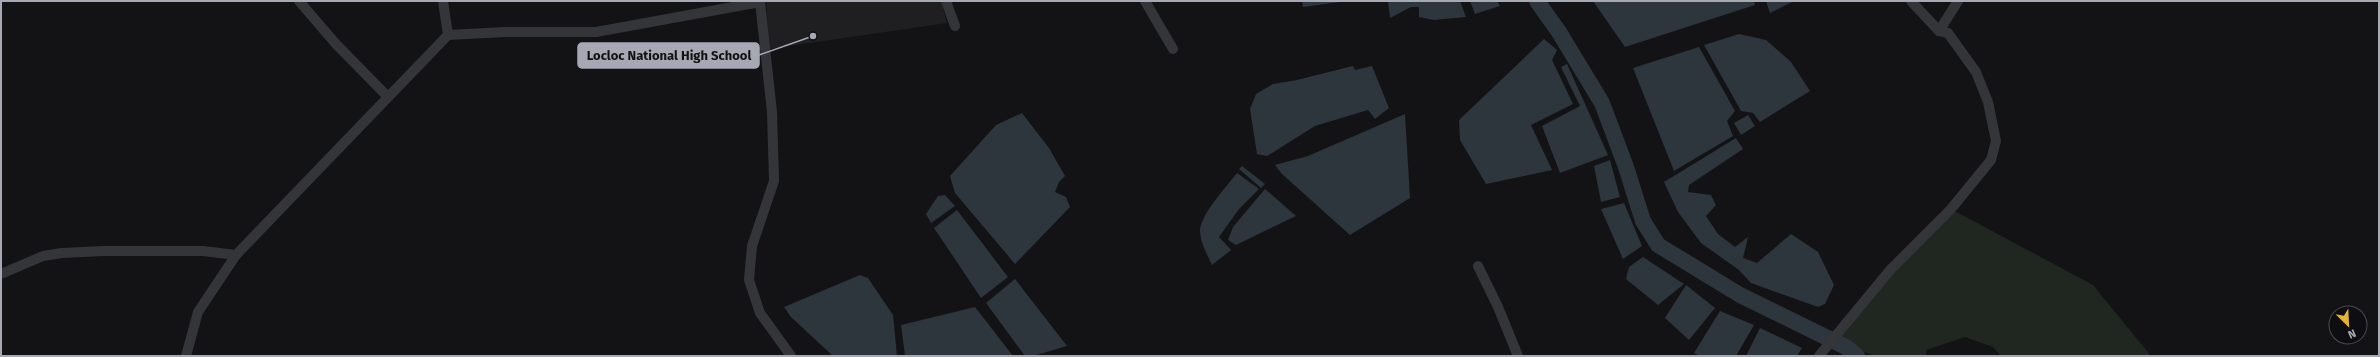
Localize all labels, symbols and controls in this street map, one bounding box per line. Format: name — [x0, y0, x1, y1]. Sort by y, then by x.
callout: Locloc National High School — [578, 43, 759, 68]
text: Locloc National High School — [587, 48, 751, 63]
north arrow — [2328, 305, 2368, 345]
text: N — [2346, 326, 2358, 341]

